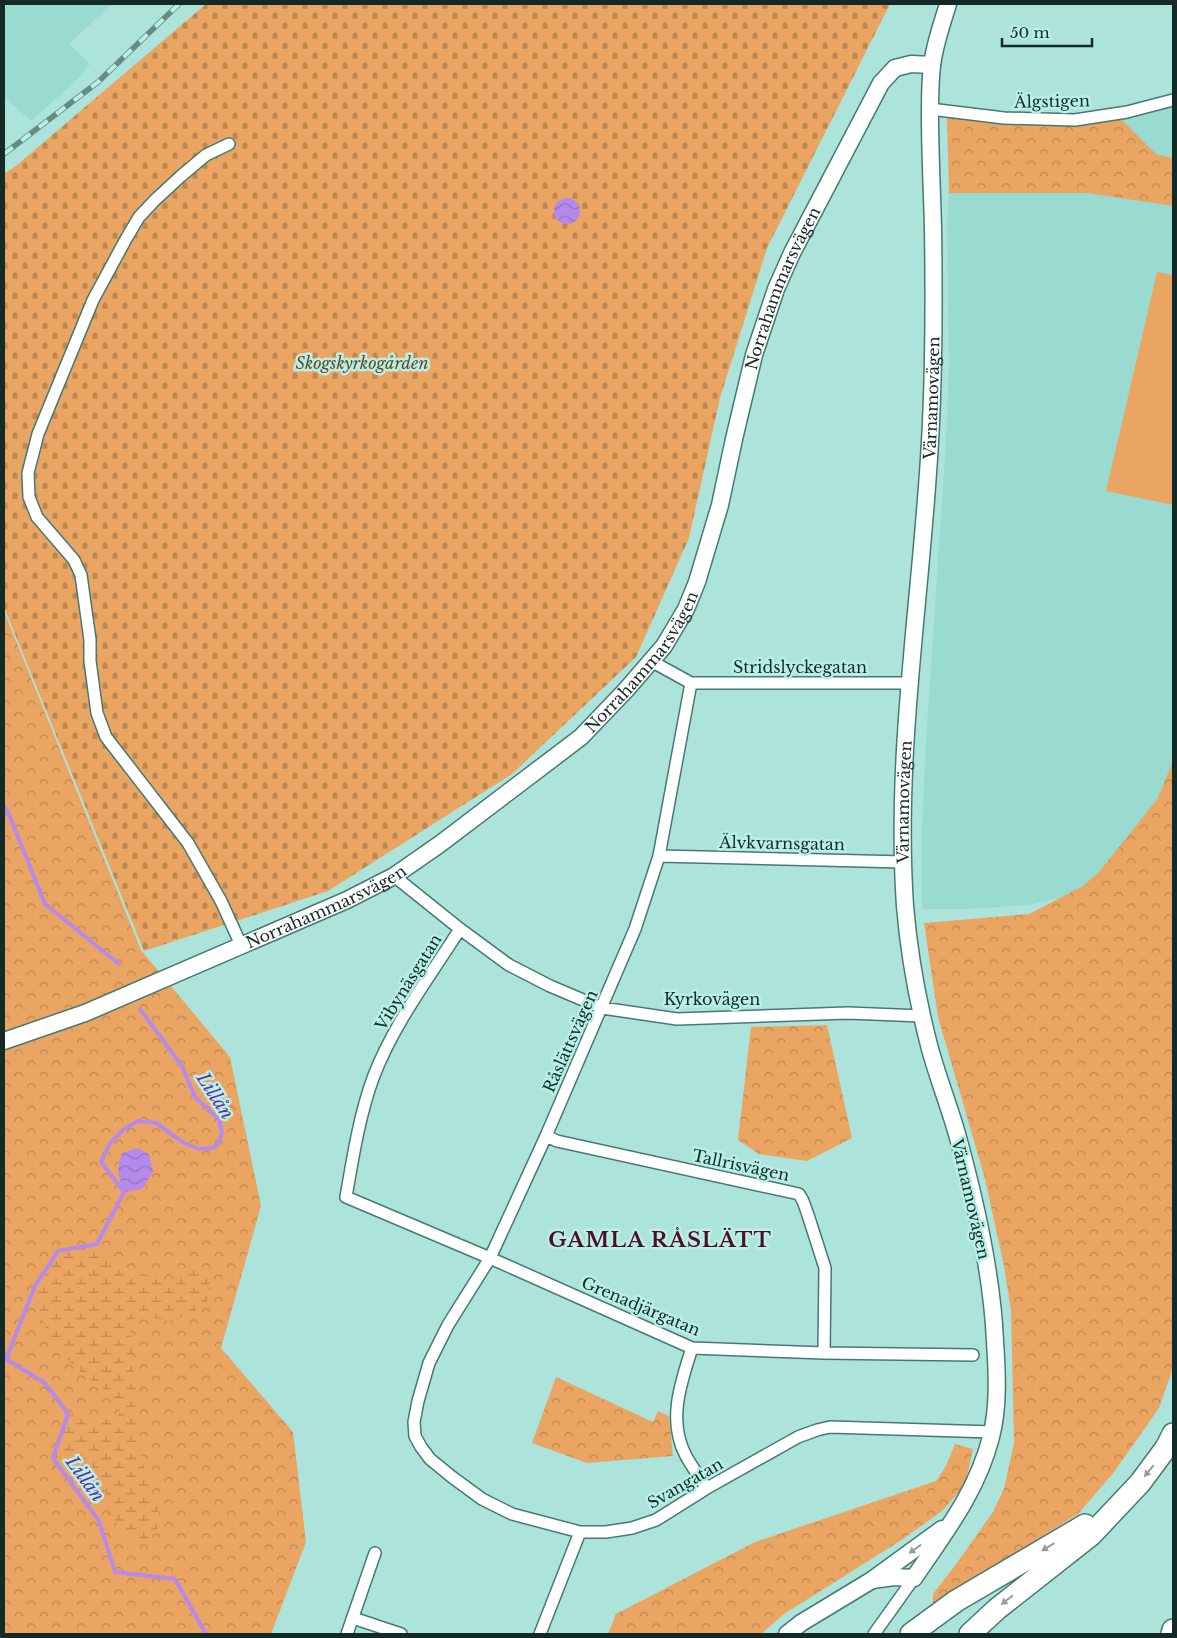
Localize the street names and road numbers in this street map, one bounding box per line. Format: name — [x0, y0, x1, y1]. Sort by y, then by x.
street label: Älgstigen — [1013, 90, 1090, 112]
street label: Norrahammarsvägen — [741, 203, 824, 372]
street label: Värnamovägen — [919, 336, 943, 461]
street label: Norrahammarsvägen — [581, 588, 702, 737]
street label: Stridslyckegatan — [733, 657, 867, 677]
street label: Värnamovägen — [893, 740, 916, 864]
street label: Älvkvarnsgatan — [718, 832, 845, 854]
street label: Norrahammarsvägen — [243, 861, 410, 952]
street label: Vibynäsgatan — [370, 930, 446, 1035]
street label: Råslättsvägen — [538, 987, 602, 1095]
street label: Kyrkovägen — [664, 989, 760, 1009]
street label: Värnamovägen — [947, 1136, 995, 1261]
street label: Tallrisvägen — [691, 1145, 791, 1185]
street label: Grenadjärgatan — [579, 1272, 703, 1340]
street label: Svangatan — [644, 1453, 726, 1513]

